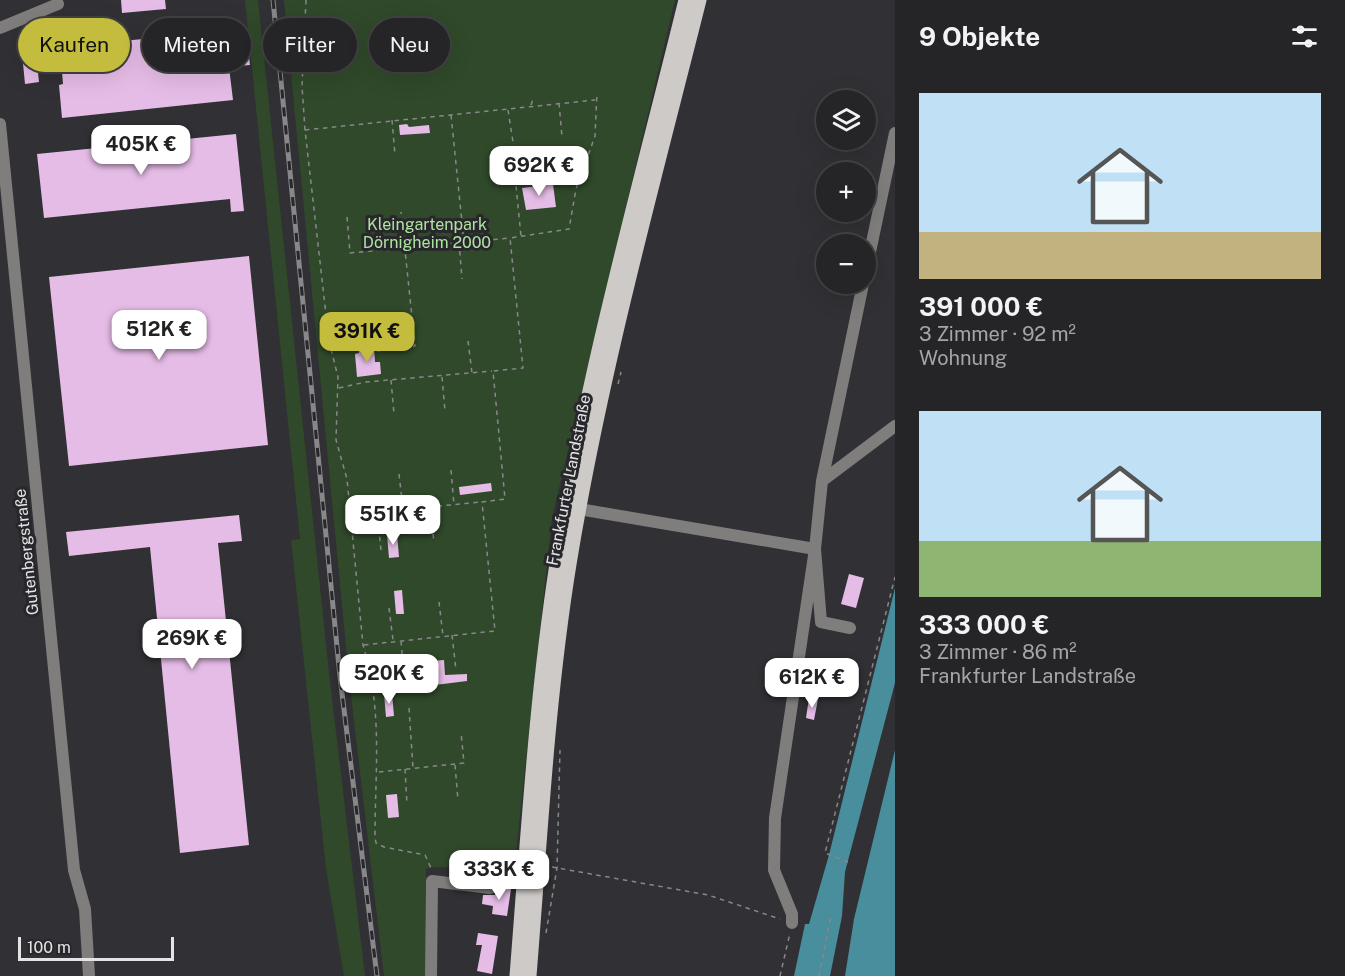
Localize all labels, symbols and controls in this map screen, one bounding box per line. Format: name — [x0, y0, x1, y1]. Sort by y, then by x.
chip: Kaufen — [18, 18, 130, 72]
chip: Mieten — [142, 18, 251, 72]
chip: Filter — [263, 18, 357, 72]
chip: Neu — [369, 18, 450, 72]
icon: filters — [1288, 20, 1321, 53]
text: 9 Objekte — [919, 21, 1040, 52]
map controls — [816, 90, 876, 294]
button: layers — [816, 90, 876, 150]
pin: 405K € — [92, 125, 190, 176]
text: 405K € — [105, 132, 177, 156]
icon: home — [1066, 132, 1174, 240]
pin: 692K € — [490, 146, 588, 197]
text: 692K € — [504, 153, 574, 177]
button: + — [816, 162, 876, 222]
park label: Kleingartenpark Dörnigheim 2000 — [363, 215, 491, 252]
button: − — [816, 234, 876, 294]
text: 391 000 € — [919, 291, 1043, 322]
pin: 512K € — [110, 310, 208, 361]
pin: 391K € — [318, 312, 416, 363]
text: 512K € — [126, 317, 192, 341]
text: 391K € — [334, 319, 400, 343]
text: 3 Zimmer · 92 m² — [919, 322, 1076, 346]
text: Wohnung — [919, 346, 1007, 370]
street label: Frankfurter Landstraße — [543, 393, 594, 567]
icon: home — [1066, 450, 1174, 558]
street label: Gutenbergstraße — [10, 488, 43, 616]
pin: 551K € — [344, 495, 442, 546]
text: 551K € — [359, 502, 427, 526]
text: 333 000 € — [919, 609, 1049, 640]
pin: 269K € — [143, 619, 241, 670]
text: 269K € — [157, 626, 227, 650]
text: 3 Zimmer · 86 m² — [919, 640, 1077, 664]
pin: 520K € — [340, 654, 438, 705]
pin: 612K € — [763, 658, 861, 709]
text: 520K € — [354, 661, 424, 685]
text: Frankfurter Landstraße — [919, 664, 1136, 688]
text: 612K € — [779, 665, 845, 689]
pin: 333K € — [450, 850, 548, 901]
text: 333K € — [463, 857, 535, 881]
scale bar — [18, 934, 174, 962]
text: 100 m — [27, 938, 71, 957]

